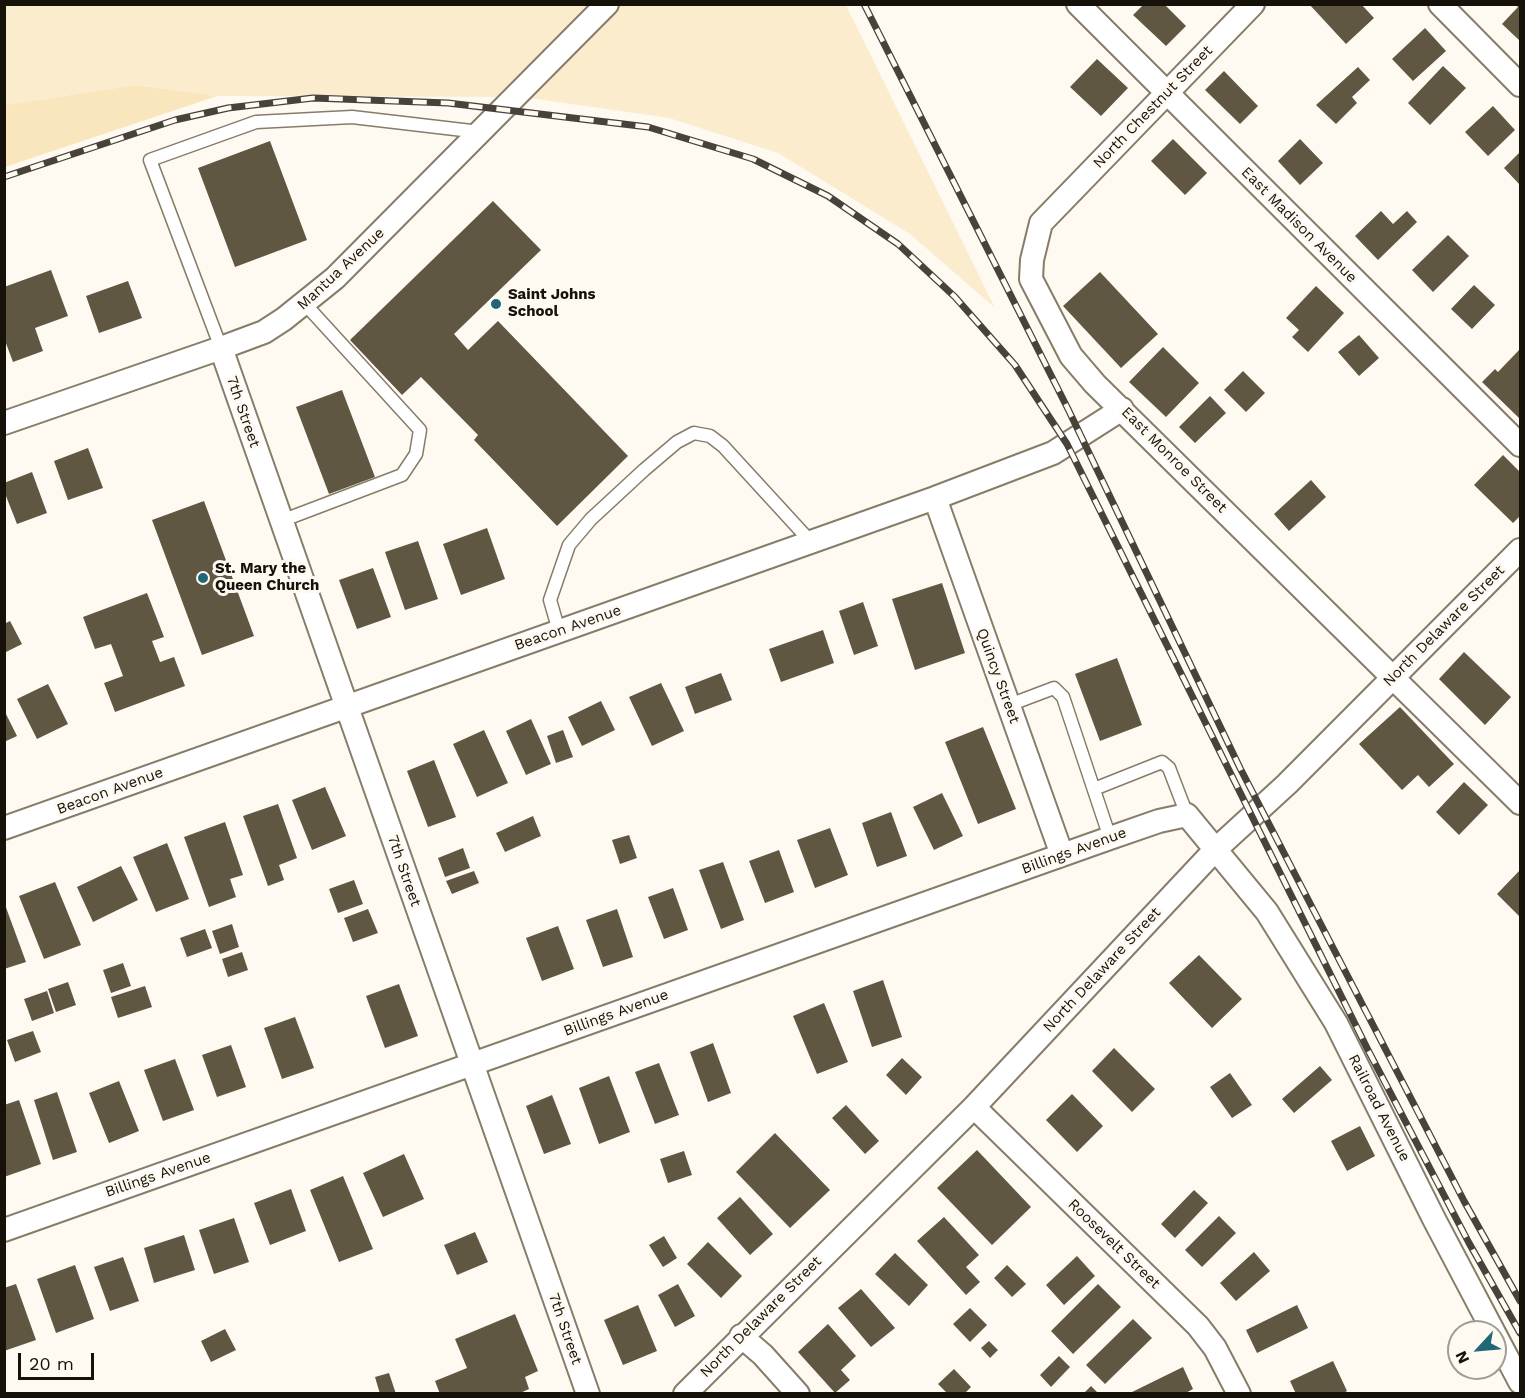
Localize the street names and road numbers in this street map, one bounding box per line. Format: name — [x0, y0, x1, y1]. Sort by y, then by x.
street label: North Chestnut Street — [1090, 42, 1216, 172]
street label: East Madison Avenue — [1237, 163, 1361, 287]
street label: Mantua Avenue — [294, 224, 388, 314]
street label: 7th Street — [222, 374, 264, 450]
street label: East Monroe Street — [1117, 403, 1231, 517]
street label: North Delaware Street — [1380, 562, 1508, 690]
street label: Beacon Avenue — [512, 601, 624, 655]
street label: Quincy Street — [972, 626, 1024, 726]
street label: Beacon Avenue — [54, 763, 166, 819]
street label: Billings Avenue — [1019, 824, 1129, 878]
street label: 7th Street — [383, 833, 425, 909]
street label: North Delaware Street — [1039, 904, 1165, 1036]
street label: Billings Avenue — [561, 986, 671, 1040]
street label: Railroad Avenue — [1344, 1051, 1414, 1165]
street label: Billings Avenue — [103, 1149, 213, 1201]
street label: Roosevelt Street — [1064, 1195, 1164, 1293]
street label: North Delaware Street — [697, 1253, 825, 1381]
street label: 7th Street — [544, 1291, 586, 1367]

